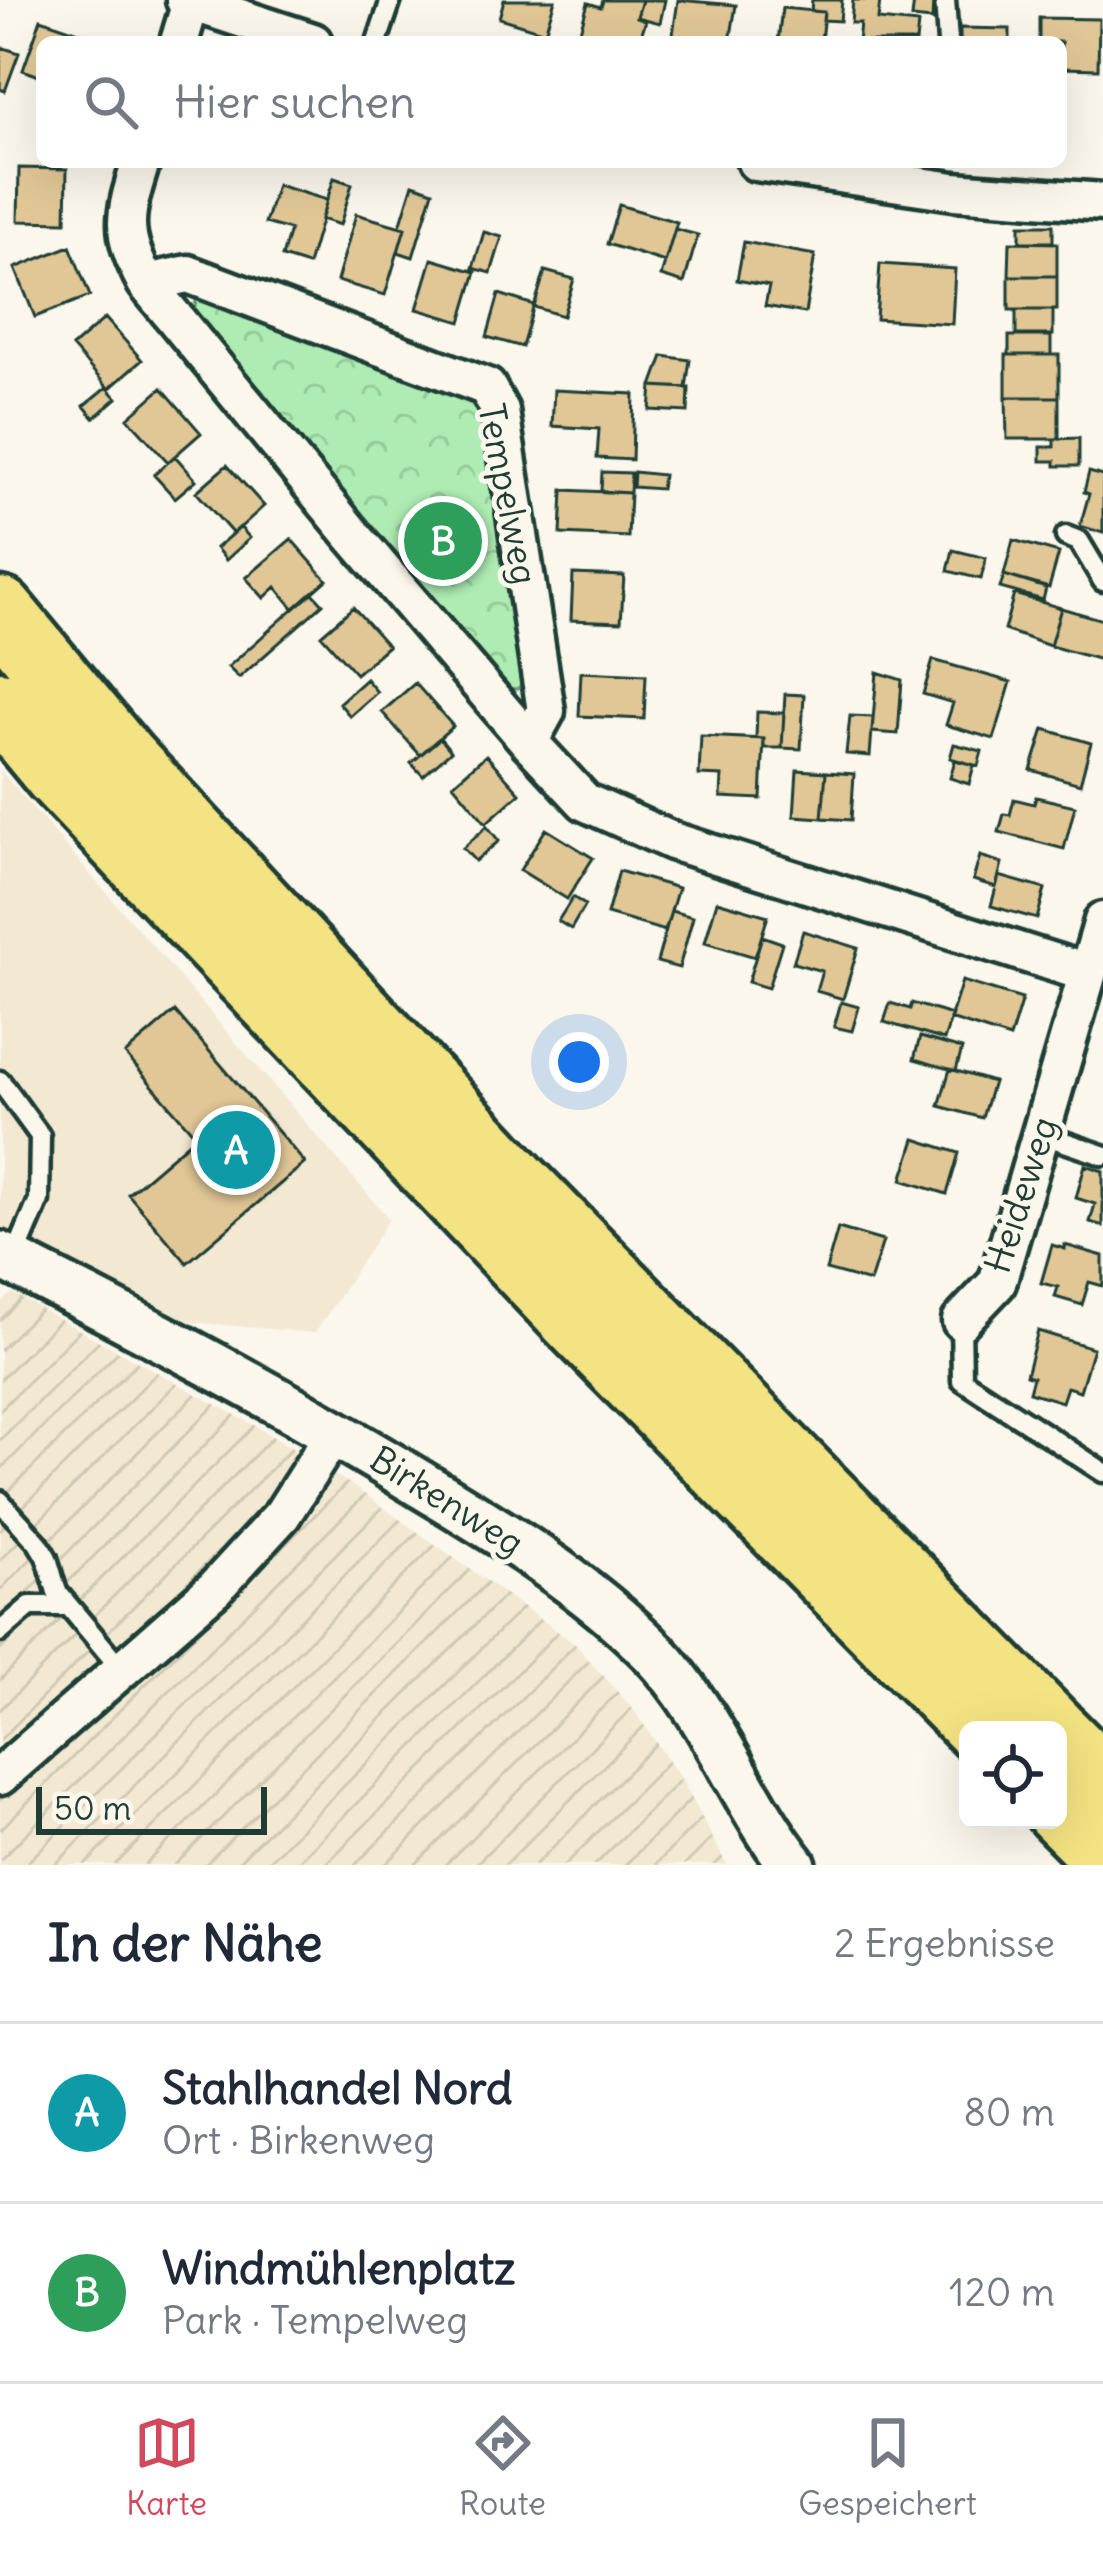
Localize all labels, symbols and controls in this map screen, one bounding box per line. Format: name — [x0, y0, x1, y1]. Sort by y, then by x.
search box — [36, 36, 1067, 168]
icon: search — [78, 69, 144, 135]
text: Hier suchen — [174, 74, 415, 130]
street label: Tempelweg — [468, 400, 548, 588]
pin: B — [404, 496, 482, 586]
your location — [549, 1032, 609, 1092]
pin: A — [197, 1105, 275, 1195]
street label: Heideweg — [975, 1111, 1067, 1279]
street label: Birkenweg — [362, 1436, 532, 1566]
map controls — [959, 1721, 1067, 1829]
button: locate — [959, 1721, 1067, 1829]
scale bar — [36, 1781, 267, 1834]
text: 50 m — [54, 1787, 131, 1829]
text: In der Nähe — [48, 1911, 323, 1975]
text: 2 Ergebnisse — [834, 1919, 1055, 1968]
text: Stahlhandel Nord — [162, 2060, 512, 2116]
text: A — [74, 2088, 100, 2137]
text: 80 m — [963, 2088, 1055, 2137]
text: Ort · Birkenweg — [162, 2116, 435, 2165]
text: Windmühlenplatz — [162, 2240, 515, 2296]
text: B — [74, 2268, 100, 2317]
text: 120 m — [949, 2268, 1055, 2317]
text: Park · Tempelweg — [162, 2296, 468, 2345]
tab: Karte — [126, 2410, 207, 2524]
tab: Route — [459, 2410, 546, 2524]
tab: Gespeichert — [798, 2410, 977, 2524]

